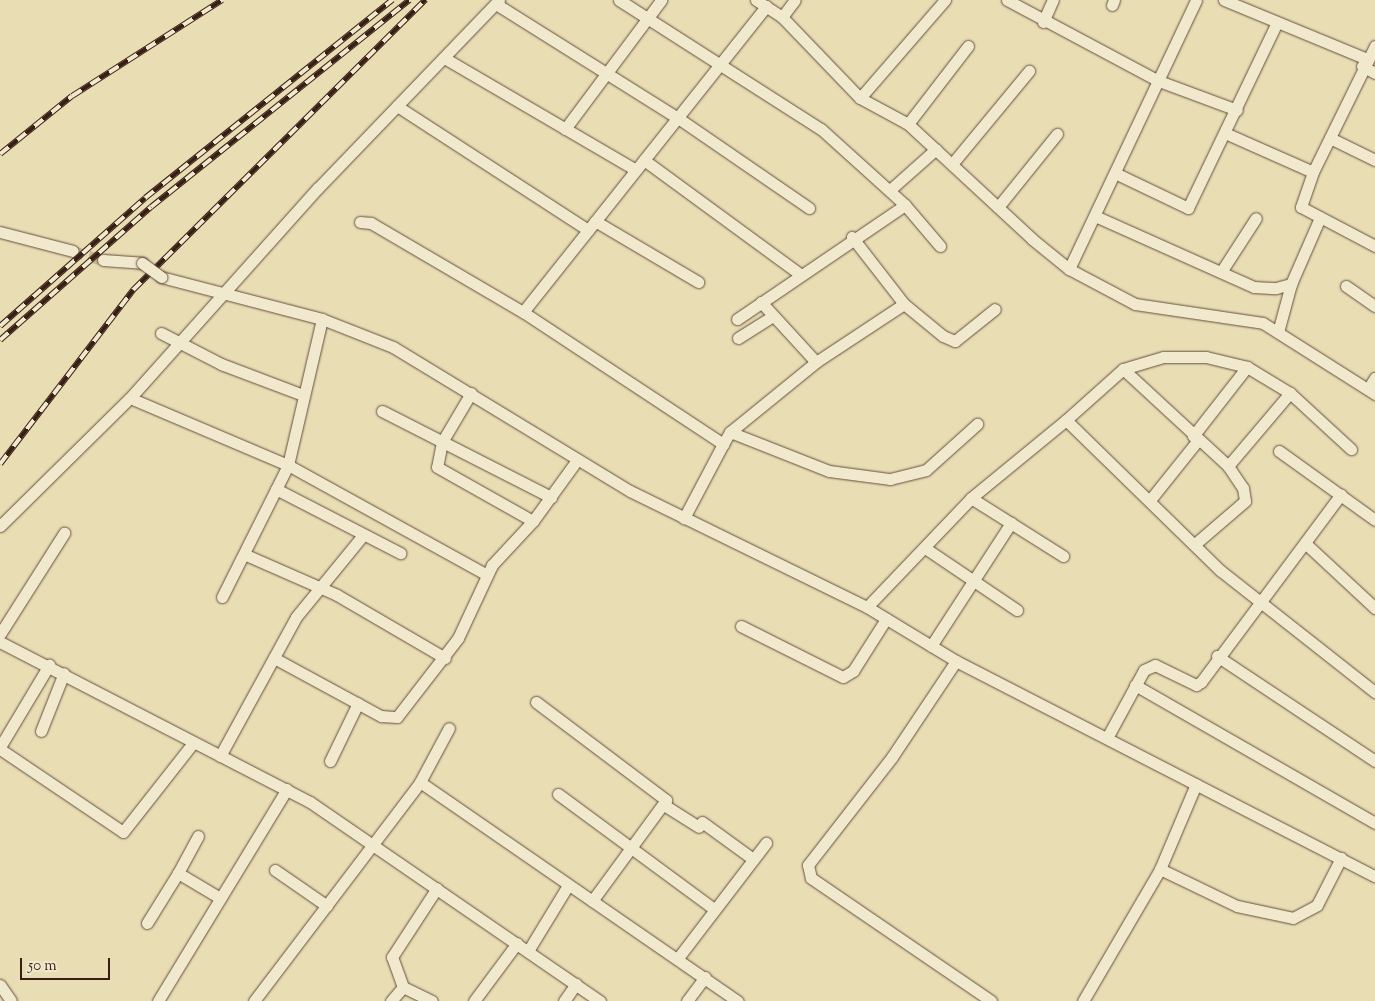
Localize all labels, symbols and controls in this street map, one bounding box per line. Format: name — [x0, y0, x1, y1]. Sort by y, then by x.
scale bar — [22, 948, 112, 980]
text: 50 m — [28, 956, 57, 977]

